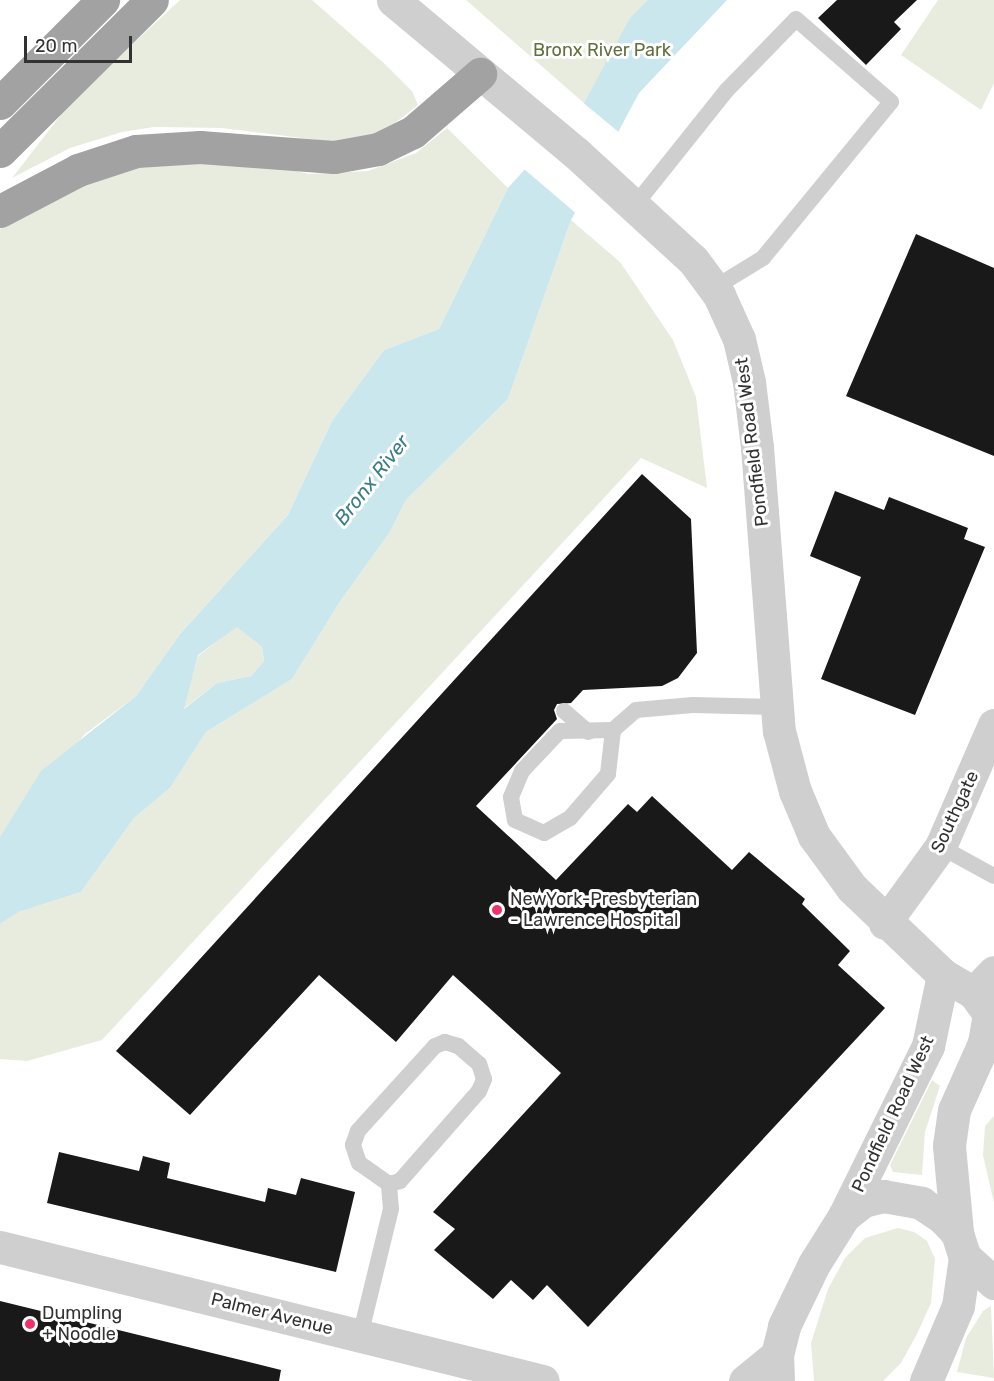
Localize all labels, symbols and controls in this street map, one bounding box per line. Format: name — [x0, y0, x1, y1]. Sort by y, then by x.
scale bar — [27, 24, 135, 62]
text: 20 m — [35, 35, 77, 57]
park label: Bronx River Park — [533, 39, 671, 61]
street label: Pondfield Road West — [731, 356, 773, 528]
water label: Bronx River — [329, 430, 415, 530]
street label: Southgate — [927, 768, 983, 856]
place label: NewYork-Presbyterian - Lawrence Hospital — [510, 889, 697, 932]
marker: NewYork-Presbyterian - Lawrence Hospital — [488, 901, 506, 919]
street label: Pondfield Road West — [847, 1032, 939, 1196]
street label: Palmer Avenue — [208, 1288, 336, 1340]
place label: Dumpling + Noodle — [42, 1303, 122, 1346]
marker: Dumpling + Noodle — [23, 1317, 37, 1331]

